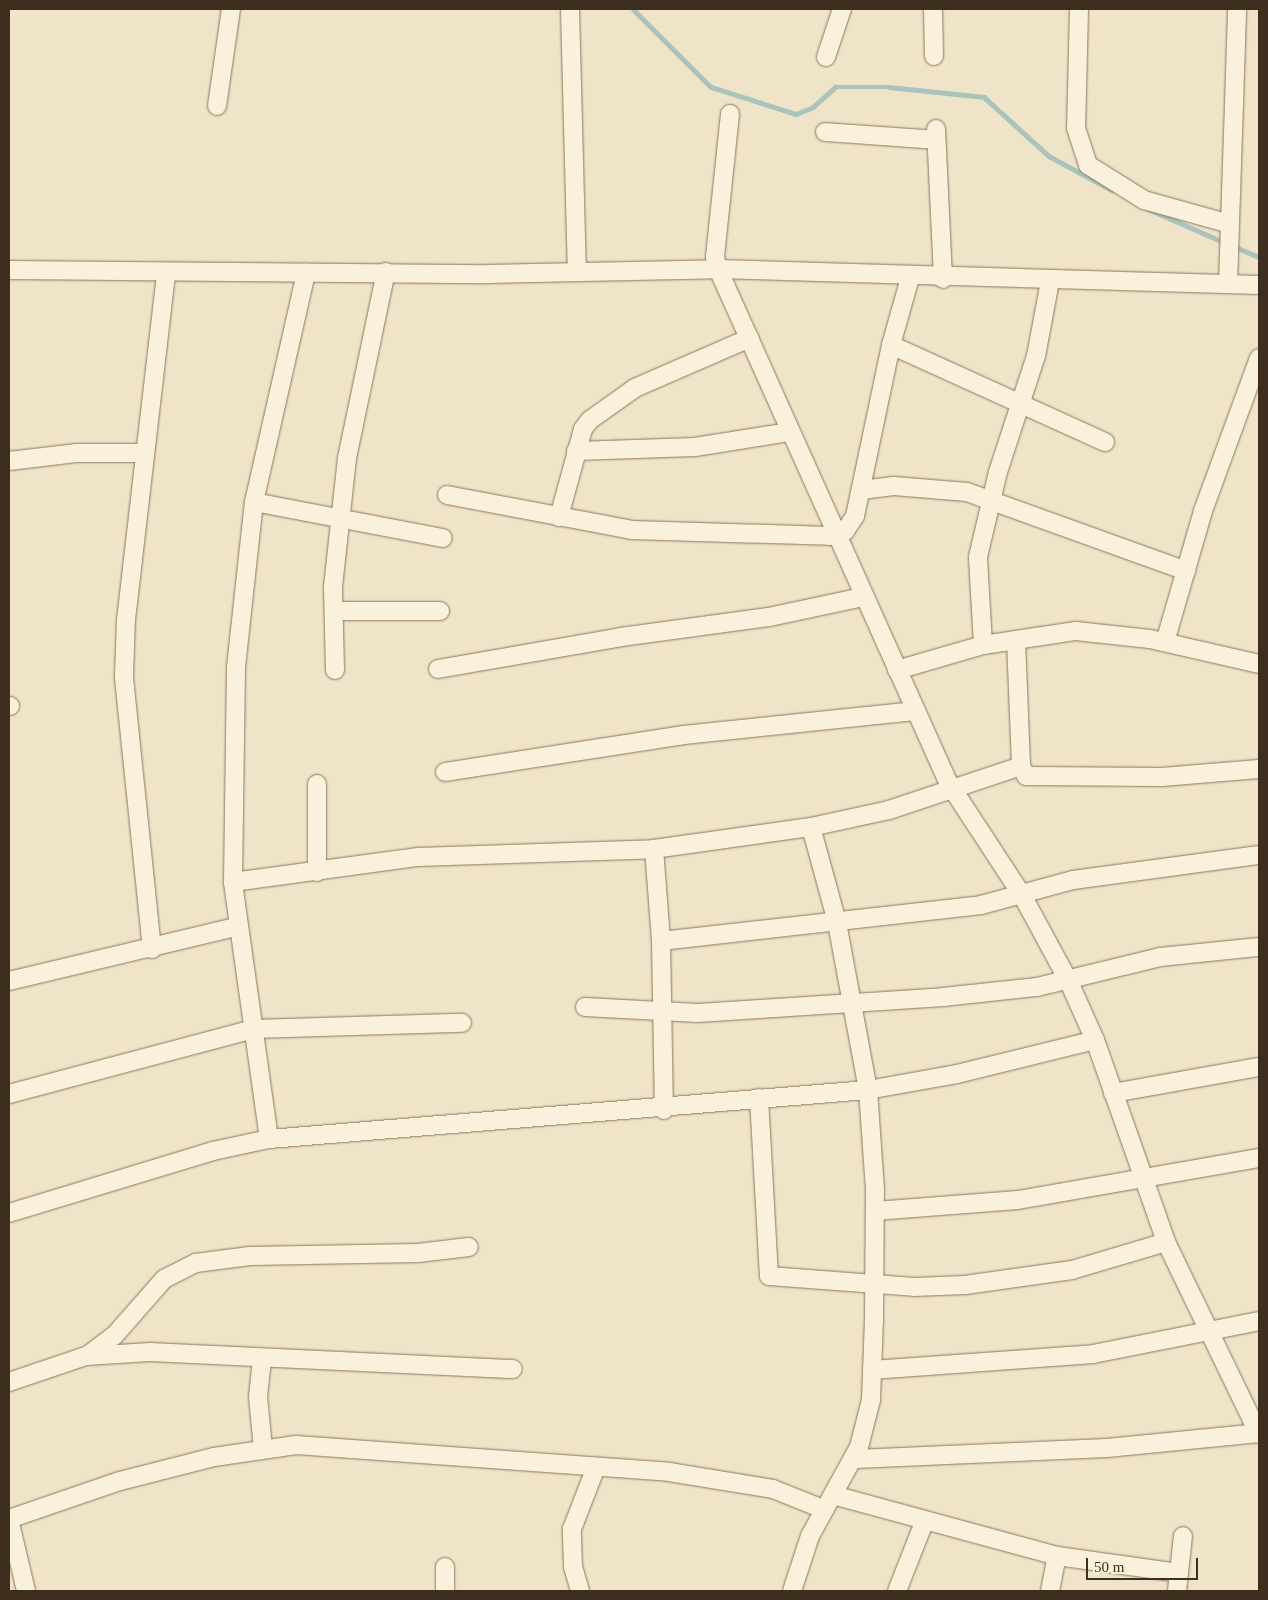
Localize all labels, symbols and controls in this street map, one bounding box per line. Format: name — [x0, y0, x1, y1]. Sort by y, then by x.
scale bar — [1088, 1548, 1200, 1580]
text: 50 m — [1094, 1559, 1124, 1575]

